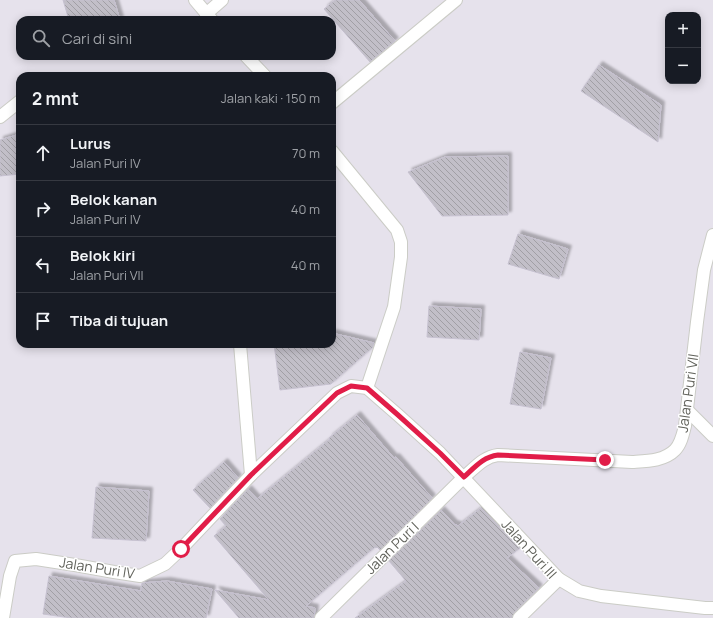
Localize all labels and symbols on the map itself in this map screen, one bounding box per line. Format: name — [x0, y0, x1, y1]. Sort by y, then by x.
street label: Jalan Puri VII — [673, 352, 702, 434]
route end — [596, 451, 614, 469]
street label: Jalan Puri III — [498, 515, 561, 583]
street label: Jalan Puri I — [361, 517, 423, 578]
route start — [172, 540, 190, 558]
street label: Jalan Puri IV — [58, 552, 137, 583]

